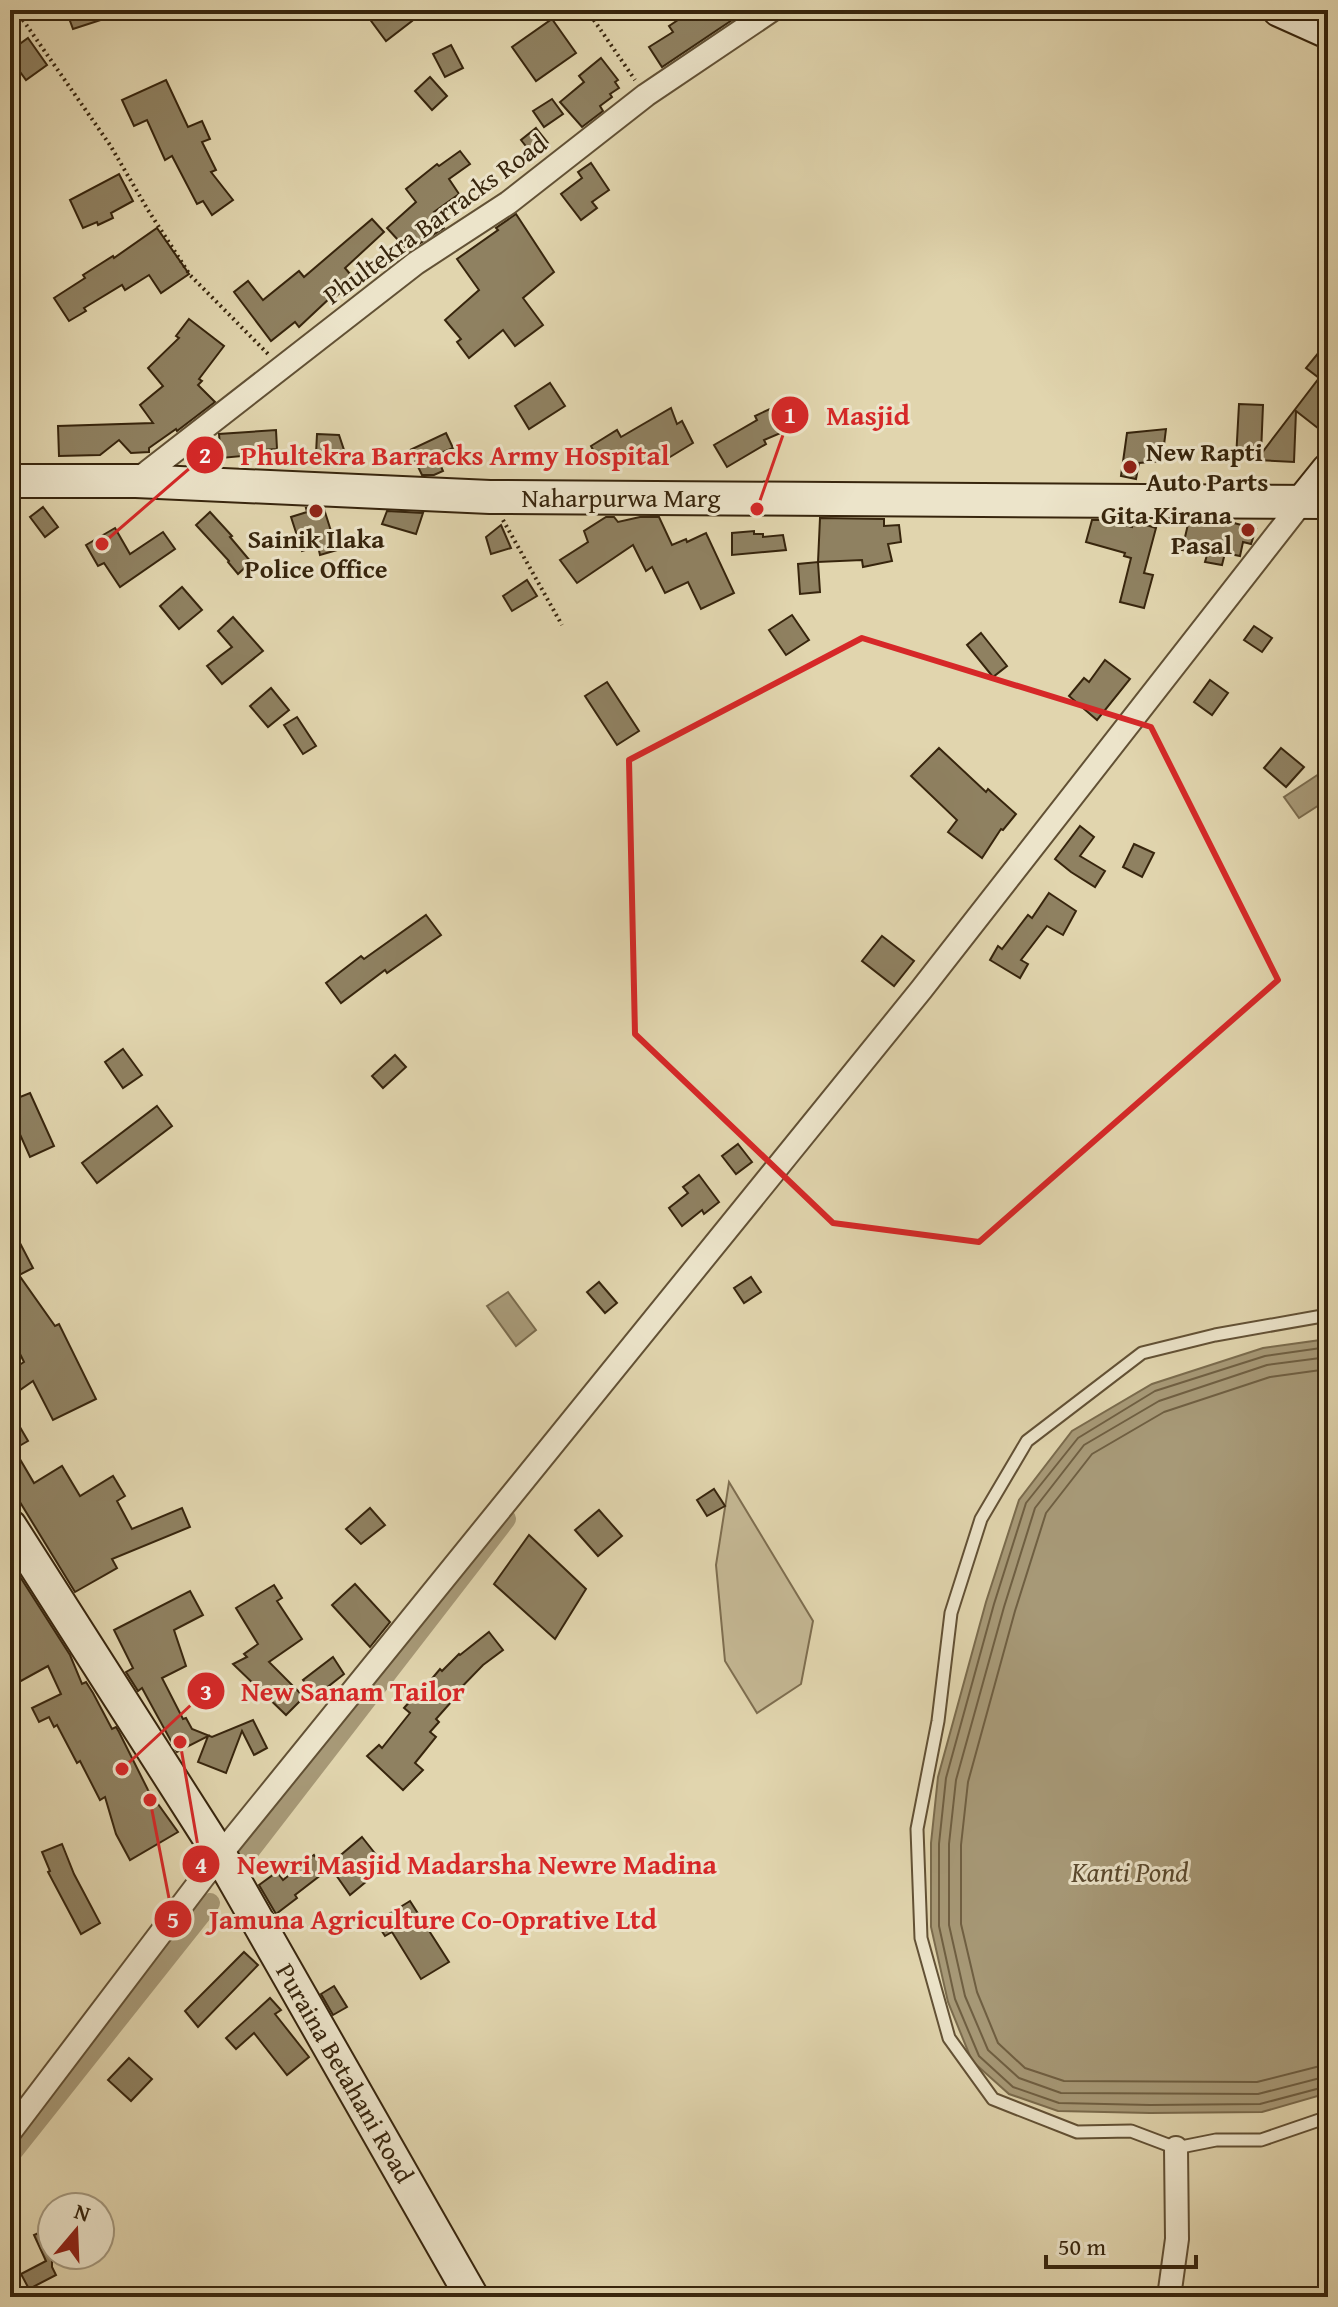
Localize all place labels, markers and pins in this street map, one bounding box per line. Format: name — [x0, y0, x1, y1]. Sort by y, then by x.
callout: Masjid — [770, 389, 925, 441]
callout: Phultekra Barracks Army Hospital — [185, 429, 686, 481]
place label: New Rapti Auto Parts — [1146, 432, 1268, 501]
marker: New Rapti Auto Parts — [1121, 458, 1139, 476]
place label: Gita Kirana Pasal — [1101, 495, 1233, 564]
marker: Sainik Ilaka Police Office — [307, 502, 325, 520]
place label: Sainik Ilaka Police Office — [245, 519, 388, 588]
marker: Gita Kirana Pasal — [1239, 521, 1257, 539]
callout: New Sanam Tailor — [186, 1665, 481, 1717]
callout: Newri Masjid Madarsha Newre Madina — [181, 1838, 733, 1890]
callout: Jamuna Agriculture Co-Oprative Ltd — [153, 1893, 672, 1945]

